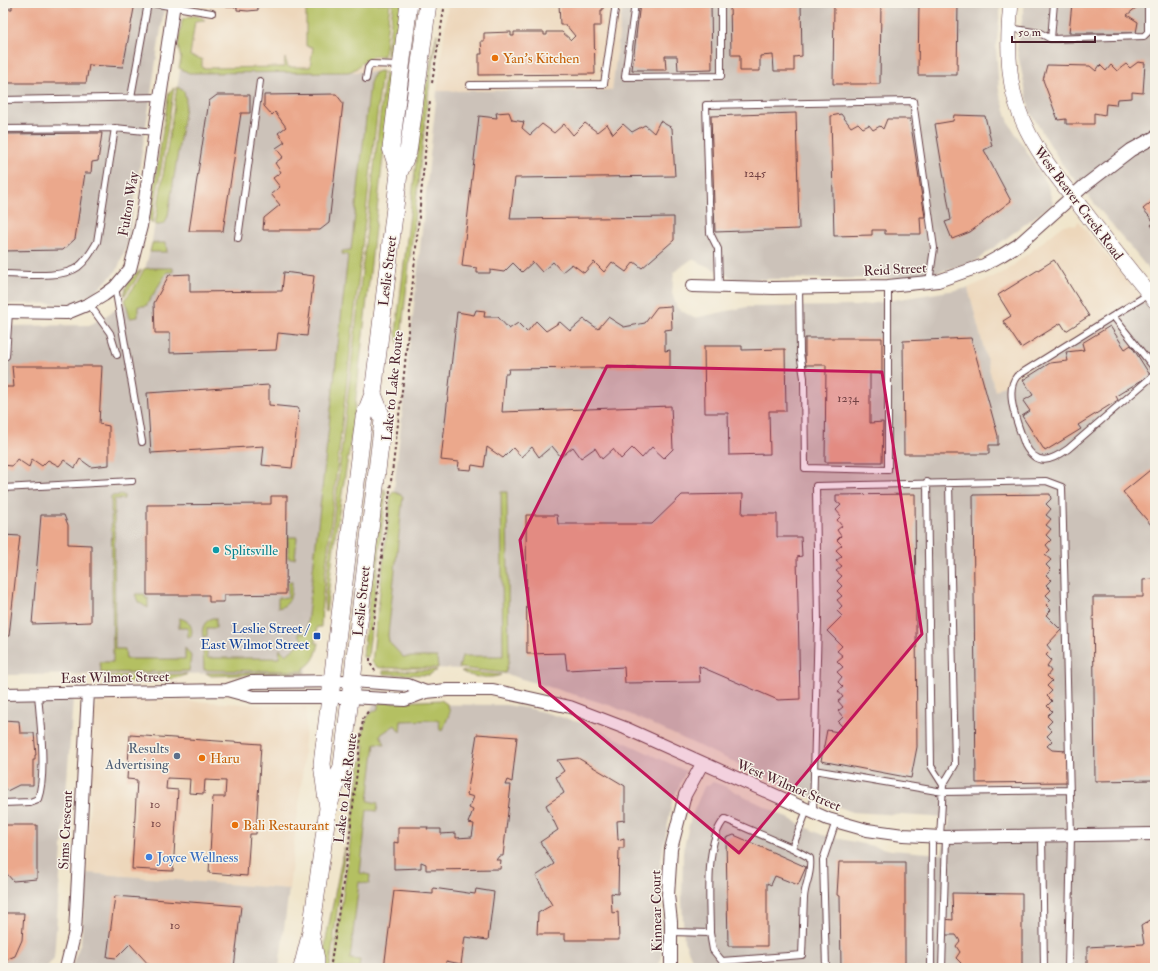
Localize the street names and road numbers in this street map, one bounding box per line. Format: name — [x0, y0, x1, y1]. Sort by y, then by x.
street label: West Beaver Creek Road — [1030, 142, 1127, 263]
street label: Fulton Way — [114, 170, 144, 238]
street label: Leslie Street — [375, 235, 400, 307]
street label: Reid Street — [863, 259, 927, 280]
street label: Lake to Lake Route — [378, 330, 407, 442]
street label: Leslie Street — [349, 565, 374, 637]
street label: East Wilmot Street — [61, 668, 170, 687]
street label: Lake to Lake Route — [330, 732, 361, 844]
street label: West Wilmot Street — [733, 755, 844, 815]
street label: Sims Crescent — [55, 790, 76, 870]
street label: Kinnear Court — [647, 870, 666, 952]

